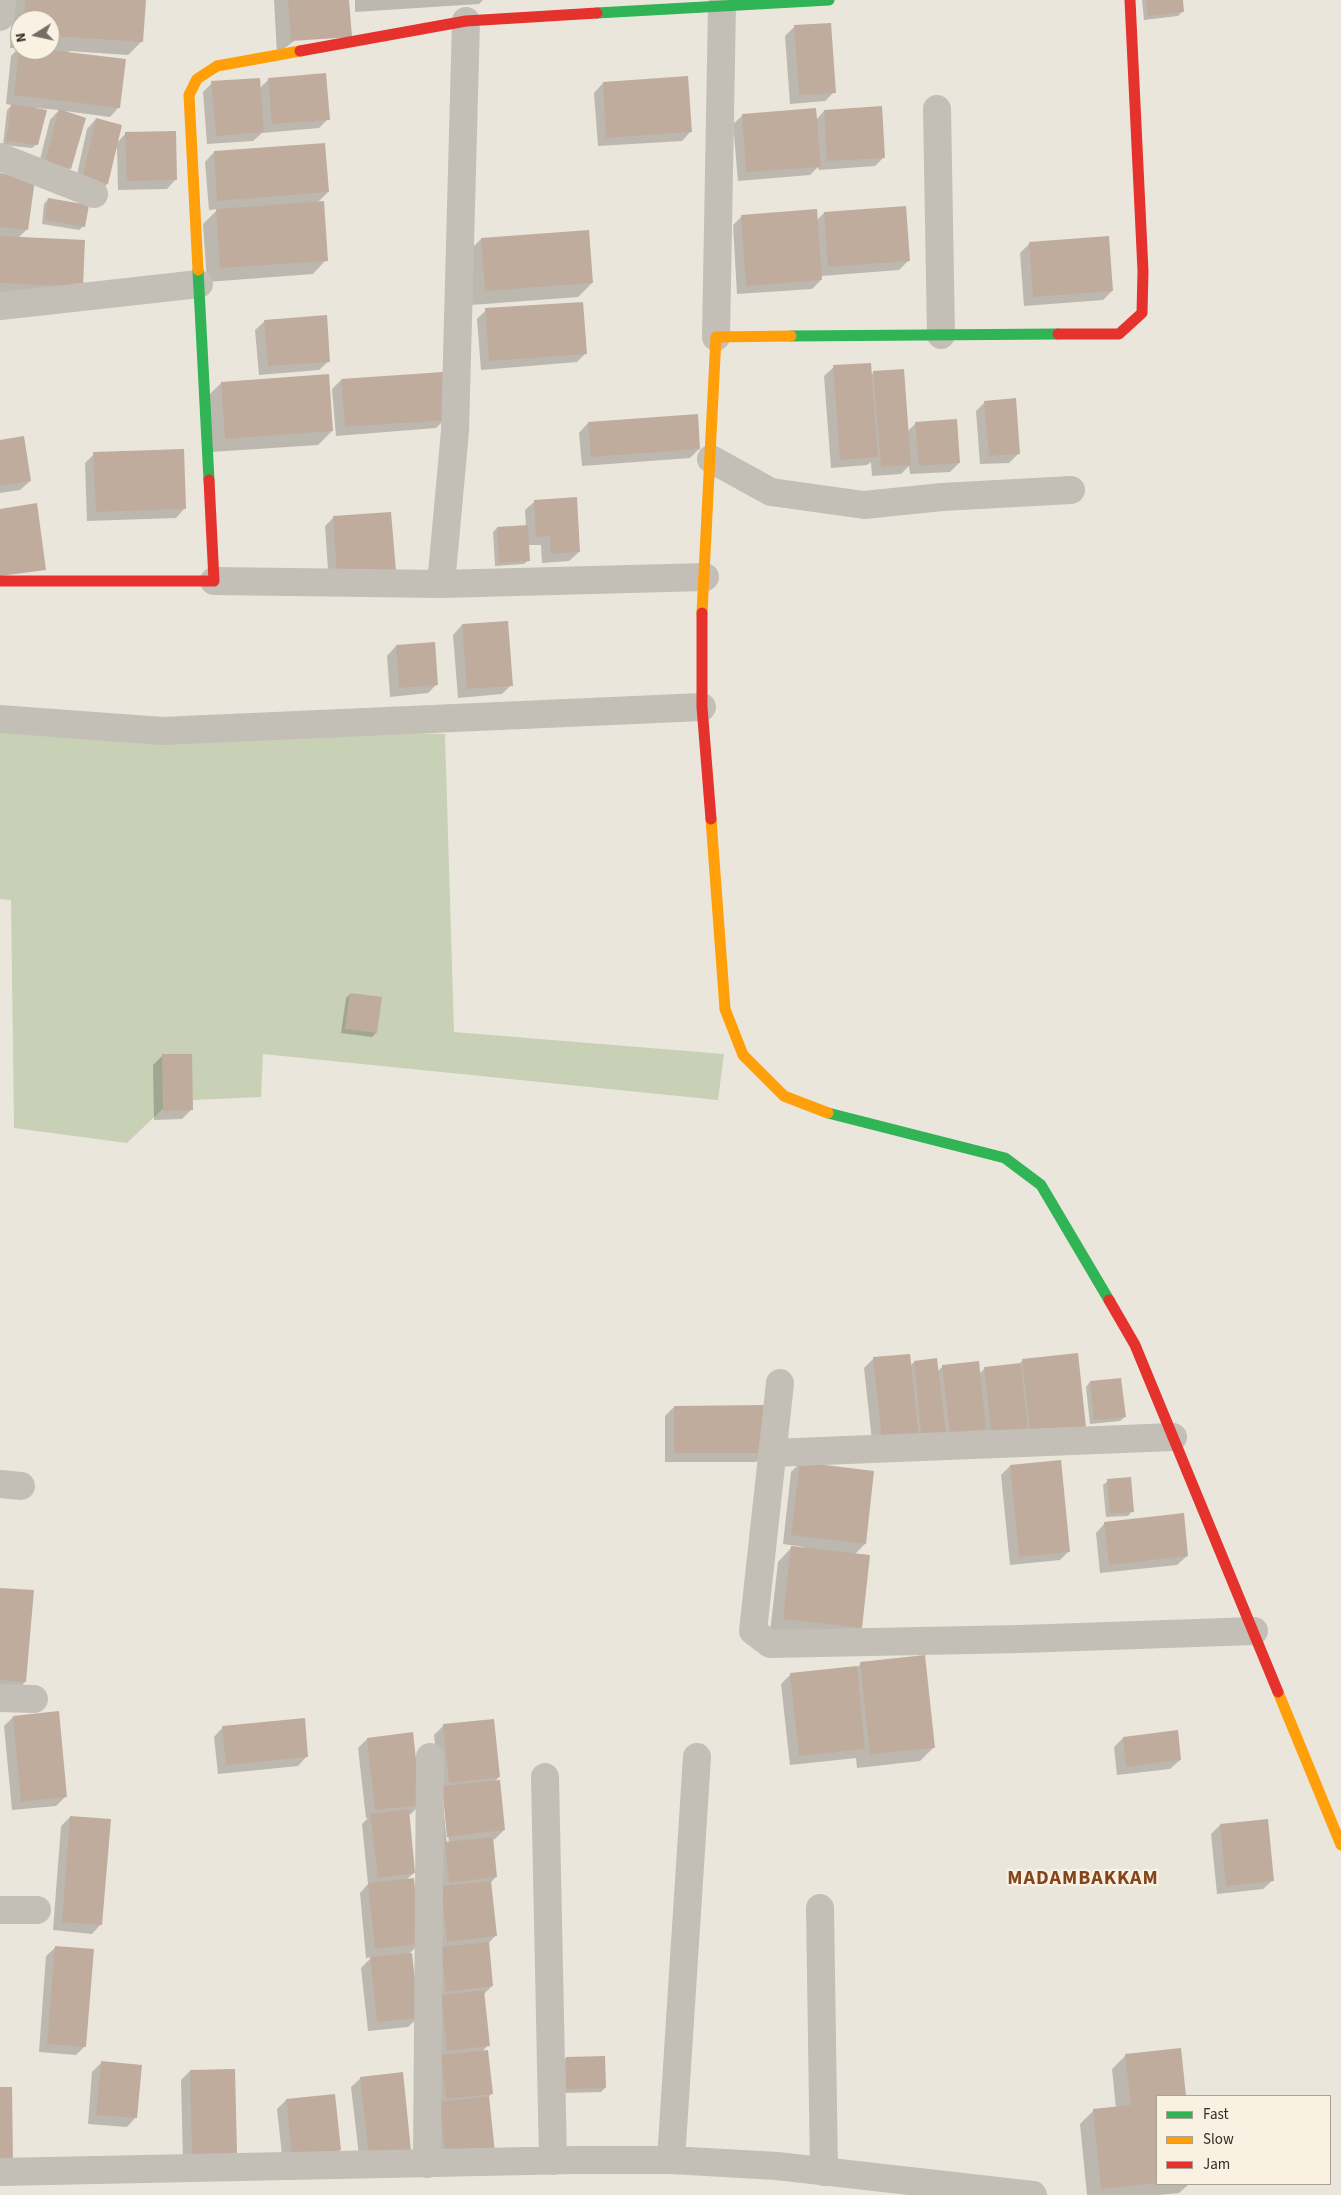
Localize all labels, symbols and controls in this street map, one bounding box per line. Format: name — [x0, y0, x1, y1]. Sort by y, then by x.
north arrow — [10, 10, 60, 60]
text: N — [11, 31, 32, 44]
district label: MADAMBAKKAM — [1006, 1868, 1160, 1892]
legend — [1156, 2095, 1331, 2185]
text: Fast — [1203, 2104, 1229, 2125]
text: Slow — [1203, 2129, 1234, 2150]
text: Jam — [1203, 2154, 1230, 2175]

